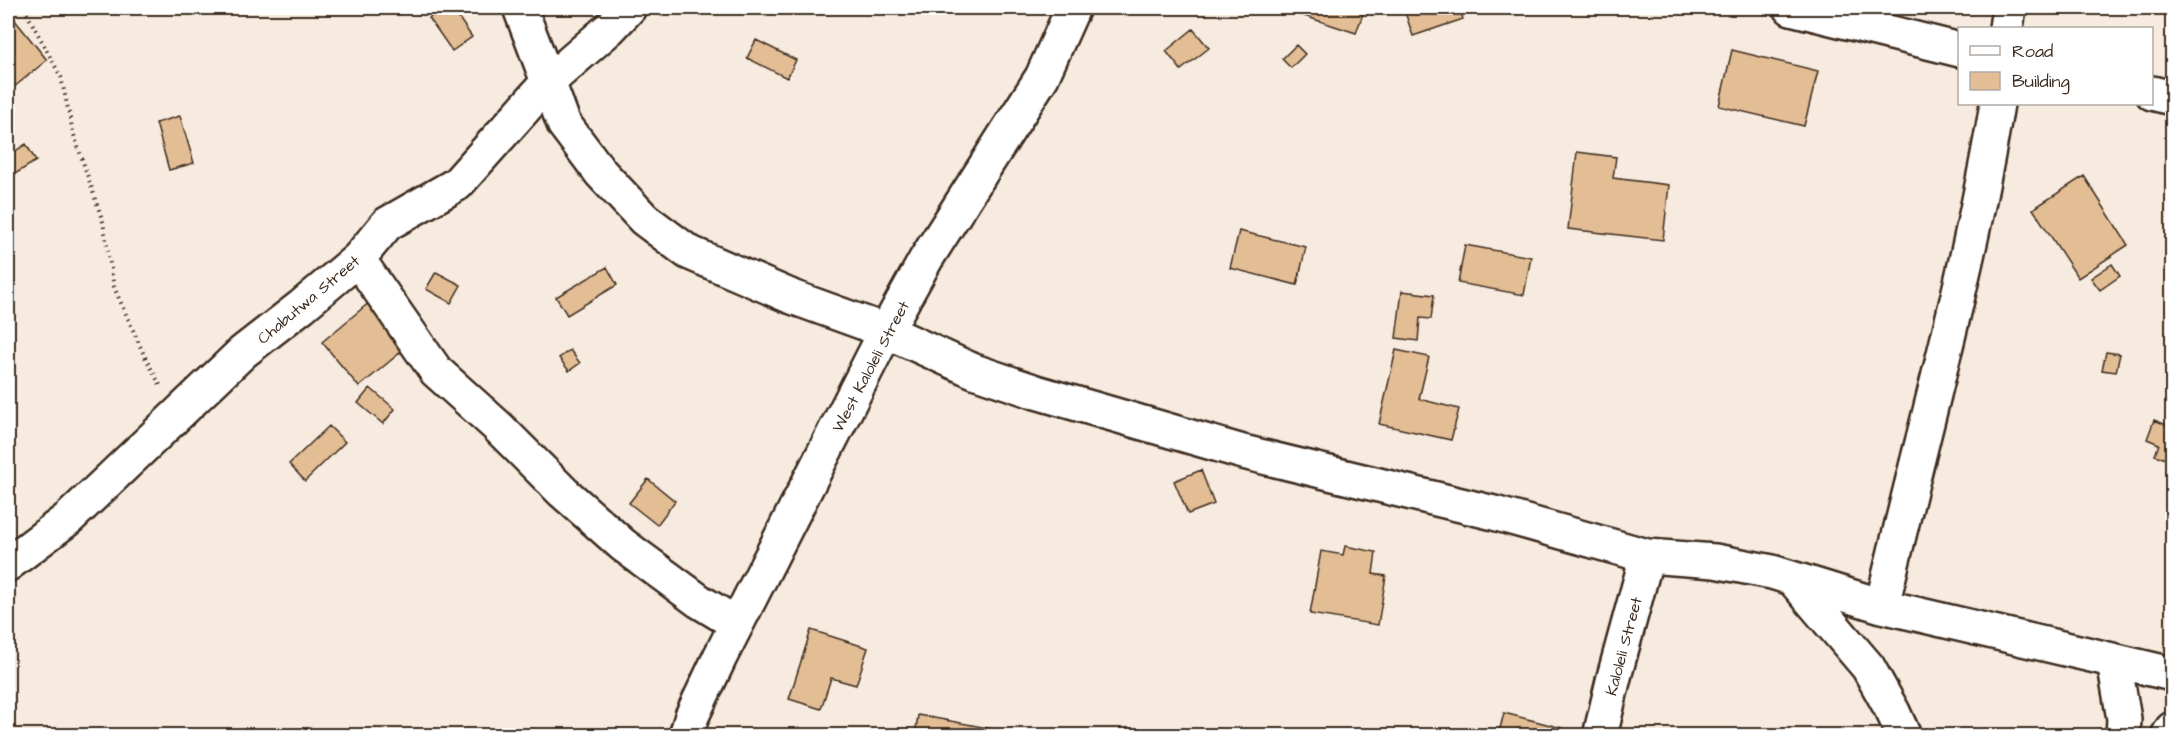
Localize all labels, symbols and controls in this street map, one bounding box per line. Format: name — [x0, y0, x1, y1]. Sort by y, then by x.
legend — [1958, 27, 2153, 105]
text: Road — [2012, 39, 2053, 64]
text: Building — [2012, 69, 2070, 95]
street label: Chabutwa Street — [253, 250, 365, 349]
street label: West Kaloleli Street — [827, 296, 915, 436]
street label: Kaloleli Street — [1600, 594, 1648, 698]

